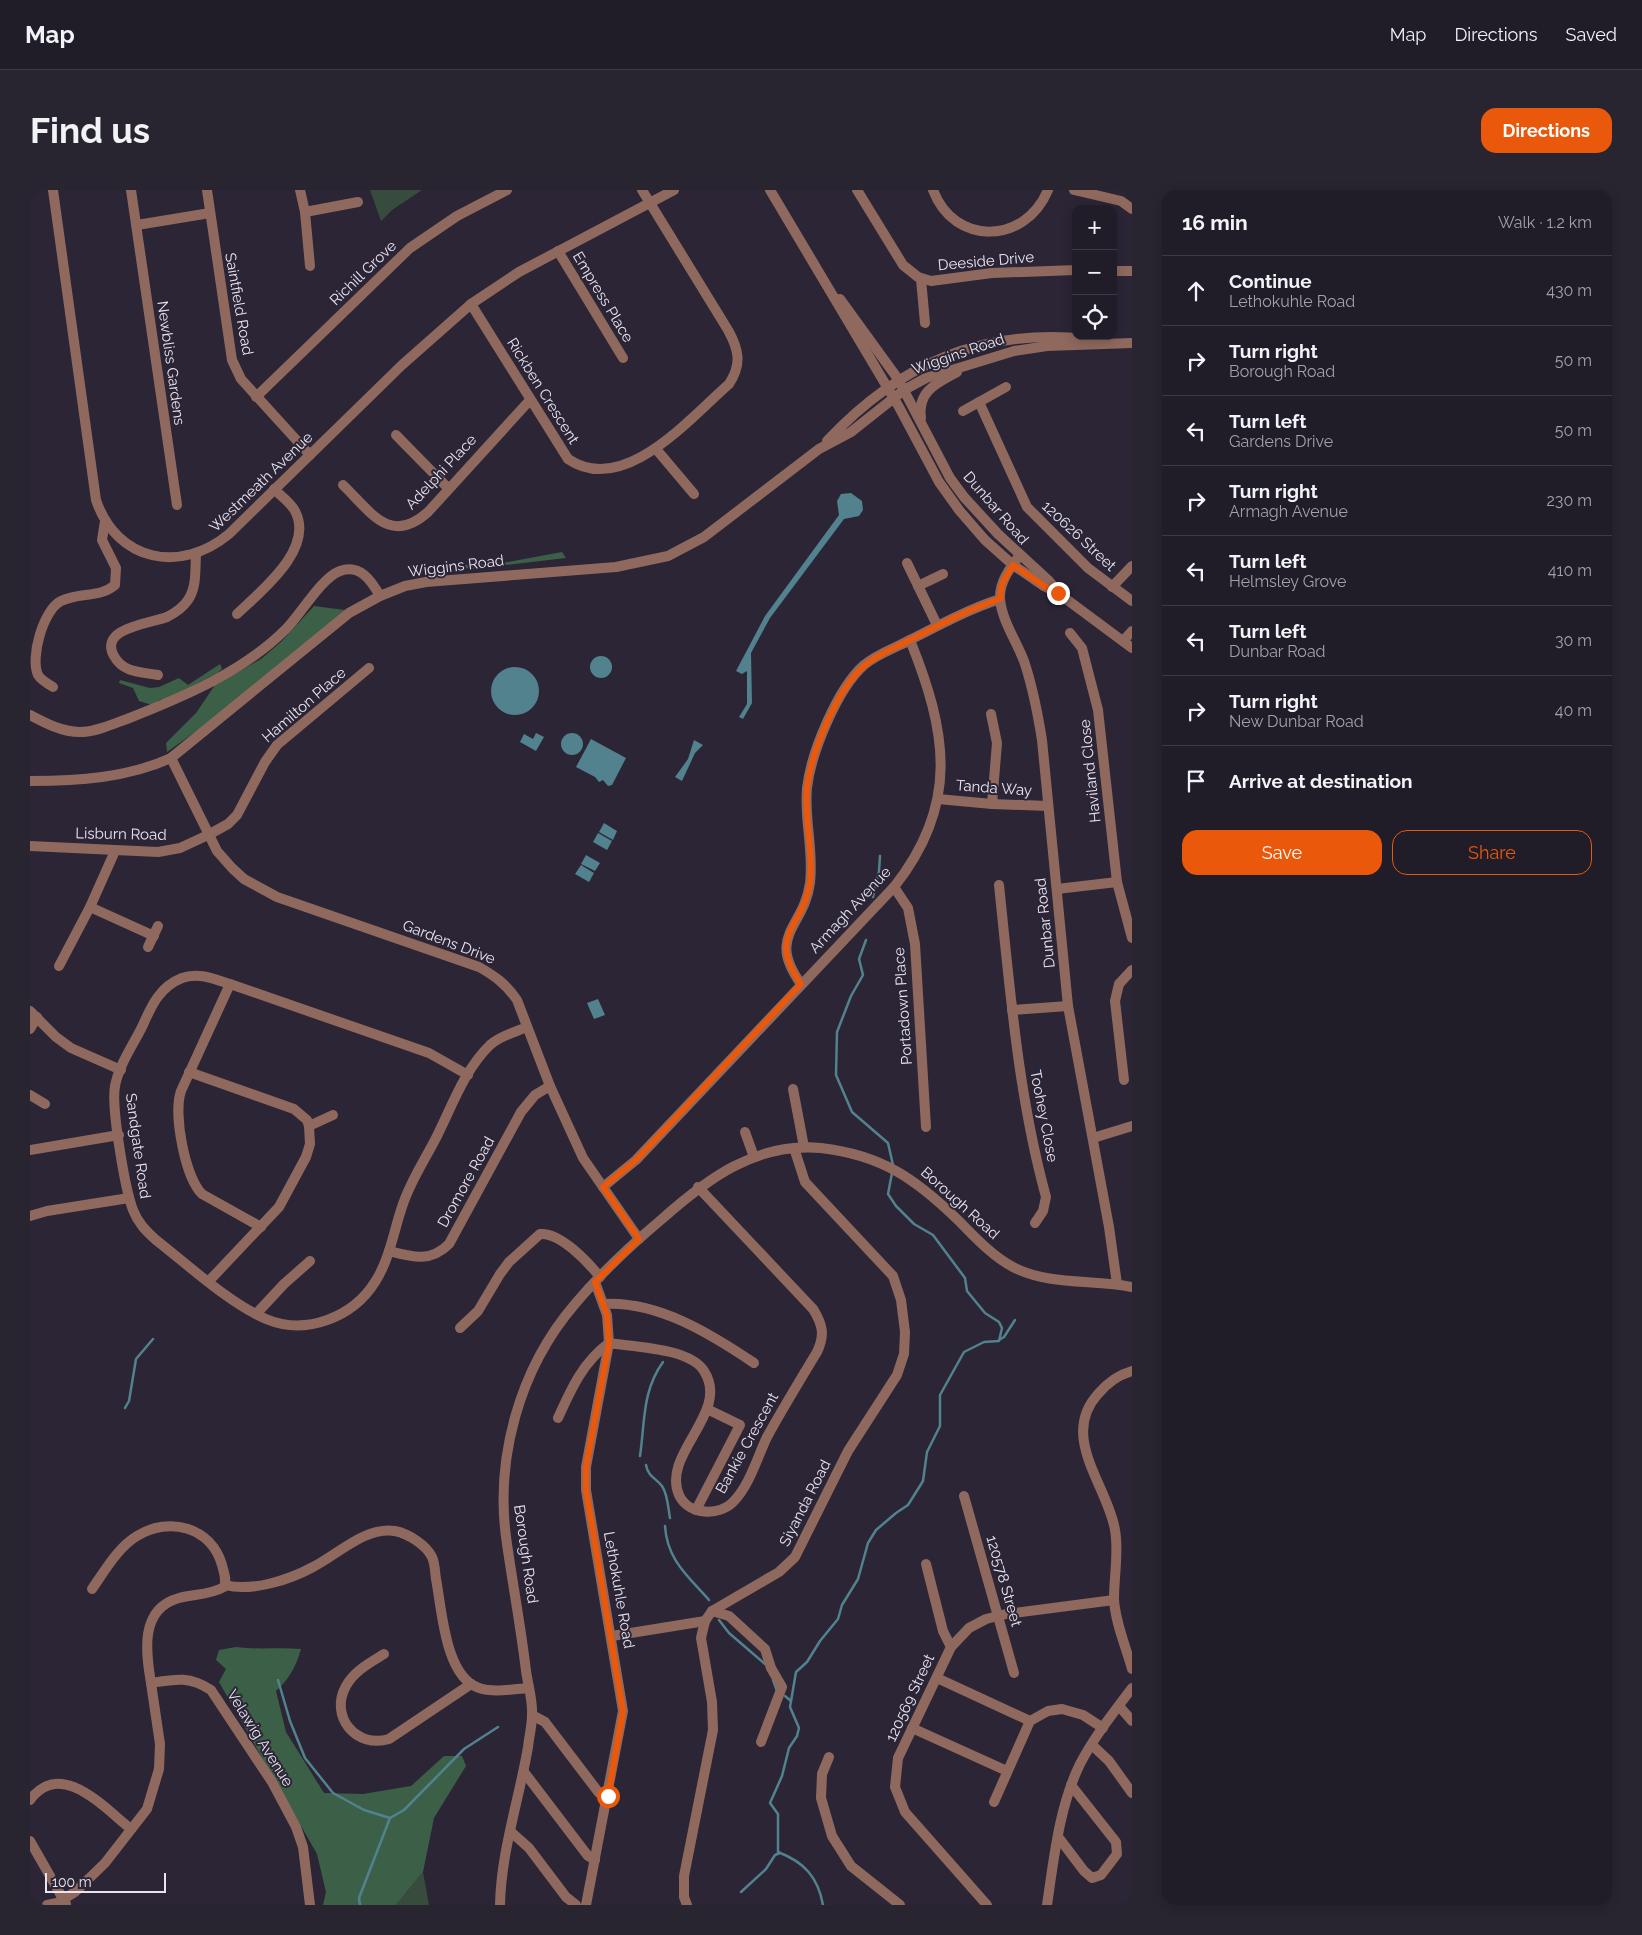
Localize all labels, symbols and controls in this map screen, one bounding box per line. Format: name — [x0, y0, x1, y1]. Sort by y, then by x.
text: Map — [25, 20, 75, 49]
text: Map — [1390, 24, 1426, 45]
text: Directions — [1454, 24, 1538, 45]
text: Saved — [1566, 24, 1617, 45]
button: Directions — [1481, 108, 1612, 153]
text: Find us — [30, 110, 150, 151]
map controls — [1072, 205, 1117, 340]
button: + — [1072, 205, 1117, 250]
text: 16 min — [1182, 210, 1248, 235]
text: Walk · 1.2 km — [1498, 213, 1592, 232]
street label: Richill Grove — [326, 237, 400, 309]
street label: Empress Place — [569, 248, 637, 346]
street label: Deeside Drive — [937, 248, 1035, 274]
button: − — [1072, 250, 1117, 295]
street label: Saintfield Road — [221, 251, 257, 357]
text: Continue — [1229, 270, 1312, 292]
icon: ahead — [1182, 277, 1210, 305]
text: 430 m — [1546, 281, 1592, 300]
text: Lethokuhle Road — [1229, 292, 1355, 311]
button: locate — [1072, 295, 1117, 340]
street label: Newbliss Gardens — [153, 300, 189, 426]
street label: Wiggins Road — [909, 330, 1007, 378]
street label: Rickben Crescent — [503, 335, 583, 447]
text: Turn right — [1229, 340, 1318, 362]
icon: right — [1182, 347, 1210, 375]
text: 50 m — [1555, 351, 1592, 370]
text: Borough Road — [1229, 362, 1335, 381]
text: Turn left — [1229, 410, 1306, 432]
icon: left — [1182, 417, 1210, 445]
text: 50 m — [1555, 421, 1592, 440]
street label: Westmeath Avenue — [206, 428, 316, 536]
street label: Adelphi Place — [402, 431, 480, 513]
text: Gardens Drive — [1229, 432, 1333, 451]
street label: Dunbar Road — [960, 468, 1032, 548]
text: Turn right — [1229, 480, 1318, 502]
icon: right — [1182, 487, 1210, 515]
text: 230 m — [1547, 491, 1592, 510]
street label: 120626 Street — [1038, 497, 1120, 575]
text: Armagh Avenue — [1229, 502, 1348, 521]
text: Turn left — [1229, 550, 1306, 572]
street label: Wiggins Road — [407, 551, 505, 581]
icon: left — [1182, 557, 1210, 585]
text: 410 m — [1548, 561, 1592, 580]
text: Helmsley Grove — [1229, 572, 1346, 591]
route end — [1047, 582, 1070, 605]
text: Turn left — [1229, 620, 1306, 642]
icon: left — [1182, 627, 1210, 655]
text: 30 m — [1555, 631, 1592, 650]
text: Dunbar Road — [1229, 642, 1326, 661]
street label: Hamilton Place — [258, 664, 350, 746]
text: Turn right — [1229, 690, 1318, 712]
icon: right — [1182, 697, 1210, 725]
text: 40 m — [1555, 701, 1592, 720]
text: New Dunbar Road — [1229, 712, 1364, 731]
street label: Haviland Close — [1076, 718, 1104, 824]
icon: arrive — [1182, 767, 1210, 795]
text: Arrive at destination — [1229, 770, 1413, 792]
street label: Tanda Way — [955, 776, 1033, 800]
street label: Lisburn Road — [75, 824, 167, 844]
button: Save — [1182, 830, 1382, 875]
button: Share — [1392, 830, 1592, 875]
street label: Armagh Avenue — [805, 863, 895, 957]
street label: Dunbar Road — [1031, 877, 1059, 969]
street label: Gardens Drive — [400, 916, 498, 968]
street label: Portadown Place — [890, 946, 916, 1065]
street label: Toohey Close — [1026, 1068, 1062, 1164]
street label: Sandgate Road — [122, 1092, 154, 1200]
street label: Dromore Road — [434, 1133, 498, 1231]
street label: Borough Road — [917, 1163, 1003, 1243]
street label: Bankie Crescent — [712, 1389, 782, 1497]
street label: Siyanda Road — [776, 1457, 834, 1549]
street label: Borough Road — [510, 1503, 542, 1605]
street label: Lethokuhle Road — [600, 1530, 638, 1650]
street label: 120578 Street — [982, 1533, 1026, 1629]
street label: 120569 Street — [882, 1651, 938, 1745]
street label: Velawig Avenue — [223, 1686, 297, 1790]
route start — [597, 1785, 620, 1808]
scale bar — [45, 1870, 166, 1893]
text: 100 m — [52, 1874, 92, 1890]

